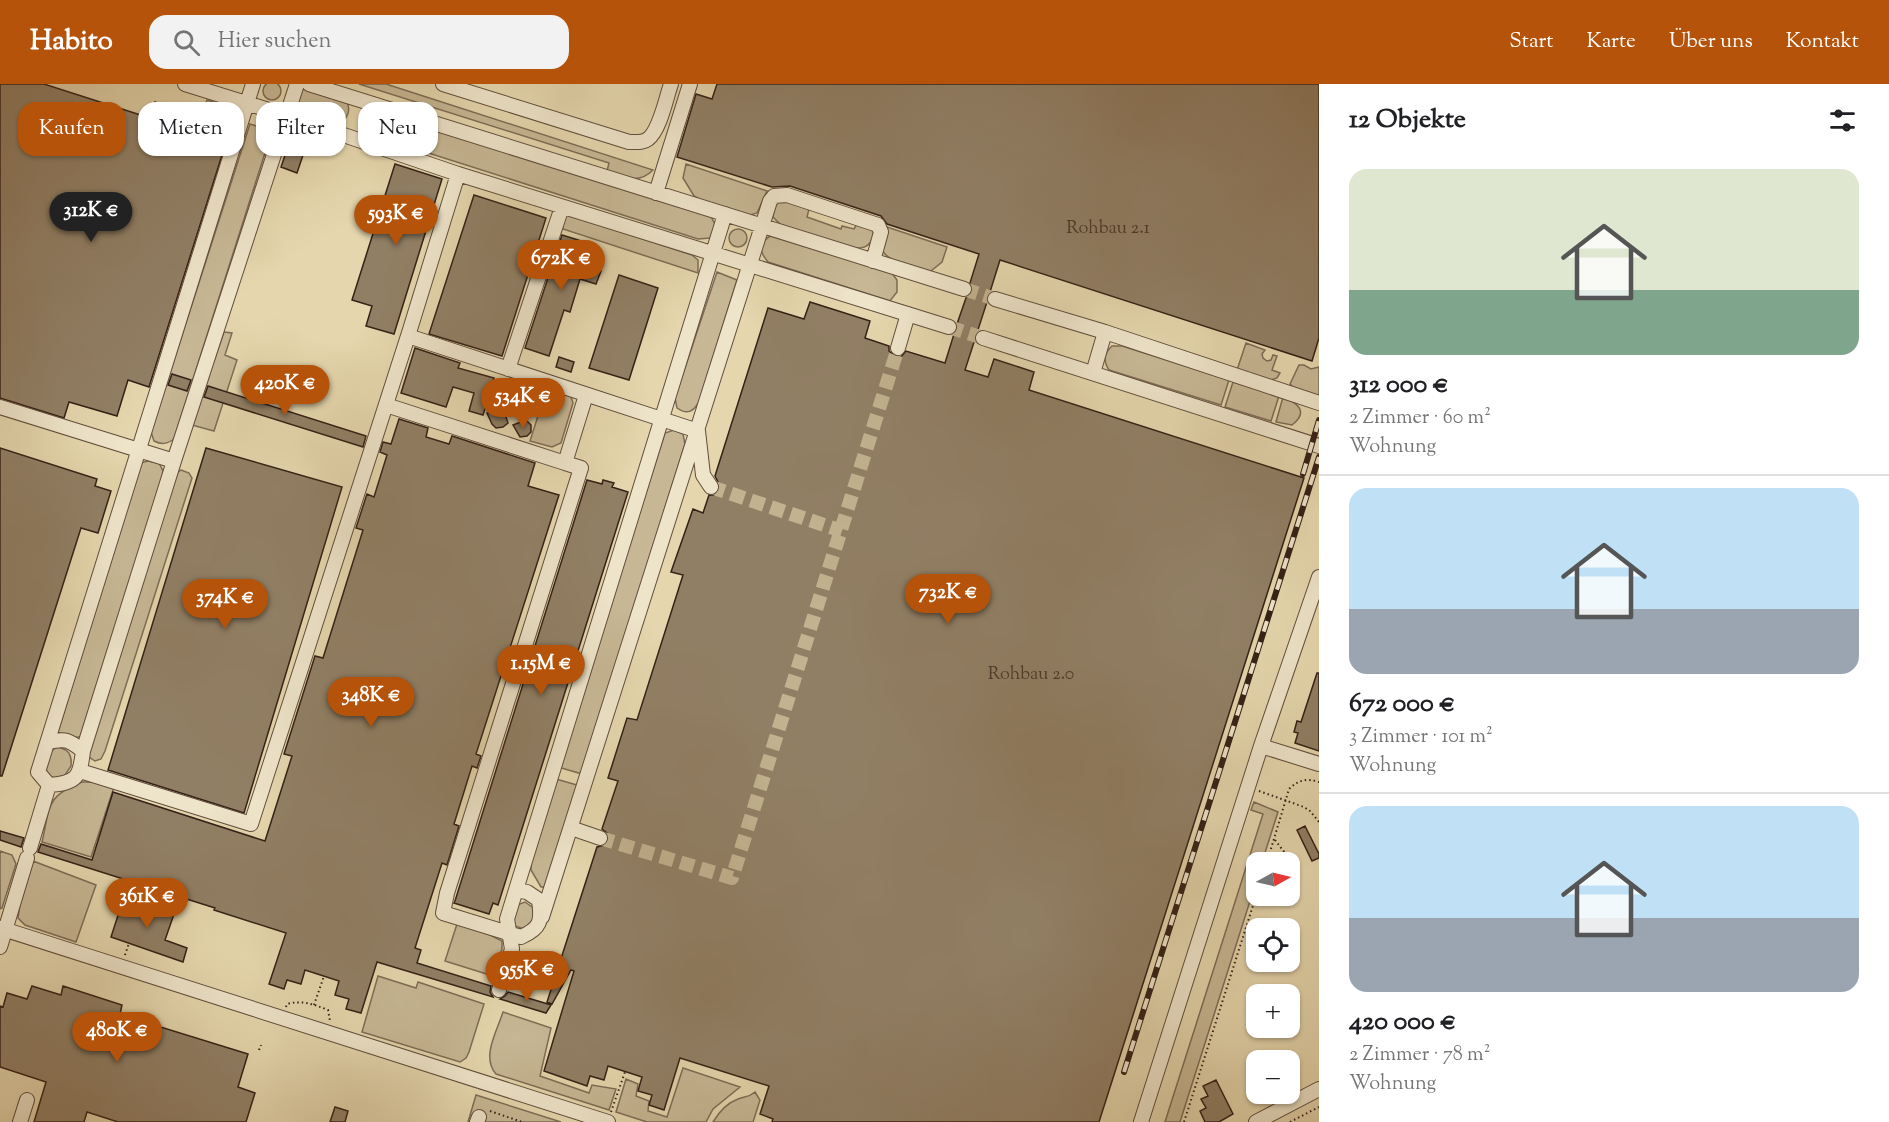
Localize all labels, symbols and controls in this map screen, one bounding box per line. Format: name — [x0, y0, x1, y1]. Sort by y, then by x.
search box — [149, 15, 569, 69]
text: Habito — [30, 22, 113, 62]
icon: search — [170, 26, 203, 59]
text: Hier suchen — [218, 26, 332, 58]
text: Start — [1509, 27, 1553, 57]
text: Karte — [1586, 27, 1636, 57]
text: Über uns — [1669, 27, 1753, 57]
text: Kontakt — [1786, 27, 1859, 57]
chip: Kaufen — [18, 102, 126, 156]
chip: Mieten — [138, 102, 244, 156]
chip: Filter — [256, 102, 346, 156]
chip: Neu — [358, 102, 438, 156]
text: 12 Objekte — [1349, 102, 1466, 139]
icon: filters — [1826, 104, 1859, 137]
pin: 312K € — [42, 192, 140, 243]
pin: 593K € — [347, 195, 445, 246]
text: 312K € — [63, 197, 119, 226]
text: 593K € — [368, 200, 424, 229]
icon: home — [1550, 208, 1658, 316]
house number: Rohbau 2.1 — [1066, 216, 1150, 242]
pin: 672K € — [512, 240, 610, 291]
text: 672K € — [531, 245, 591, 274]
pin: 420K € — [236, 365, 334, 416]
text: 312 000 € — [1349, 367, 1449, 404]
text: 420K € — [254, 370, 316, 399]
pin: 534K € — [474, 378, 572, 429]
text: 534K € — [495, 383, 551, 412]
text: 2 Zimmer · 60 m² — [1349, 404, 1491, 433]
text: Wohnung — [1349, 433, 1436, 462]
icon: home — [1550, 527, 1658, 635]
pin: 732K € — [899, 574, 997, 625]
pin: 374K € — [176, 579, 274, 630]
text: 732K € — [919, 579, 977, 608]
text: 374K € — [196, 584, 254, 613]
pin: 1.15M € — [486, 645, 596, 696]
text: 1.15M € — [511, 650, 571, 679]
house number: Rohbau 2.0 — [988, 662, 1074, 688]
pin: 348K € — [322, 677, 420, 728]
text: 348K € — [341, 682, 401, 711]
text: 672 000 € — [1349, 686, 1455, 723]
text: 3 Zimmer · 101 m² — [1349, 723, 1493, 752]
text: Wohnung — [1349, 752, 1436, 781]
icon: home — [1550, 845, 1658, 953]
north arrow — [1246, 852, 1300, 906]
map controls — [1246, 852, 1300, 1104]
pin: 361K € — [98, 878, 196, 929]
text: 361K € — [119, 883, 175, 912]
button: locate — [1246, 918, 1300, 972]
pin: 955K € — [478, 951, 576, 1002]
text: 955K € — [500, 956, 554, 985]
button: + — [1246, 984, 1300, 1038]
text: 420 000 € — [1349, 1004, 1456, 1041]
pin: 480K € — [68, 1012, 166, 1063]
text: 480K € — [86, 1017, 148, 1046]
text: 2 Zimmer · 78 m² — [1349, 1041, 1490, 1070]
button: − — [1246, 1050, 1300, 1104]
text: Wohnung — [1349, 1070, 1436, 1099]

